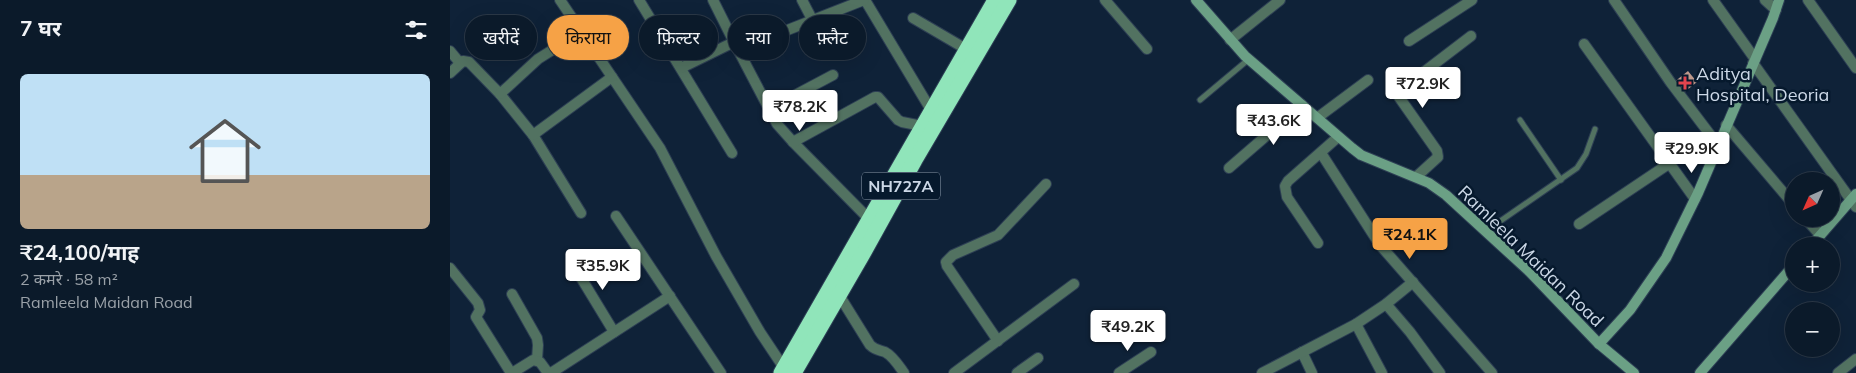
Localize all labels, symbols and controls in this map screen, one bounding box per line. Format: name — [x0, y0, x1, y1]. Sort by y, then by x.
text: 7 घर — [20, 15, 61, 41]
chip: खरीदें — [465, 15, 537, 60]
chip: किराया — [547, 15, 629, 60]
chip: फ़िल्टर — [639, 15, 718, 60]
chip: नया — [728, 15, 789, 60]
chip: फ़्लैट — [799, 15, 866, 60]
icon: filters — [402, 16, 430, 44]
place label: Aditya Hospital, Deoria — [1696, 62, 1829, 106]
pin: ₹72.9K — [1382, 66, 1464, 109]
text: ₹72.9K — [1396, 73, 1450, 93]
marker: Aditya Hospital, Deoria — [1678, 76, 1692, 90]
pin: ₹78.2K — [759, 90, 841, 132]
text: ₹78.2K — [773, 96, 827, 116]
pin: ₹43.6K — [1233, 104, 1315, 146]
icon: home — [180, 106, 270, 196]
text: ₹43.6K — [1247, 110, 1301, 130]
pin: ₹29.9K — [1651, 132, 1733, 174]
text: ₹29.9K — [1665, 138, 1719, 158]
road number: NH727A — [862, 172, 940, 200]
north arrow — [1785, 172, 1840, 228]
map controls — [1785, 172, 1840, 357]
street label: Ramleela Maidan Road — [1453, 180, 1609, 332]
pin: ₹24.1K — [1369, 218, 1451, 260]
text: ₹24.1K — [1383, 224, 1437, 244]
button: + — [1785, 237, 1840, 292]
text: ₹24,100/माह — [20, 239, 139, 265]
pin: ₹35.9K — [562, 248, 644, 291]
text: ₹35.9K — [576, 255, 630, 275]
text: 2 कमरे · 58 m² — [20, 269, 118, 289]
text: Ramleela Maidan Road — [20, 292, 193, 312]
button: − — [1785, 302, 1840, 357]
pin: ₹49.2K — [1087, 310, 1169, 352]
text: ₹49.2K — [1101, 316, 1155, 336]

